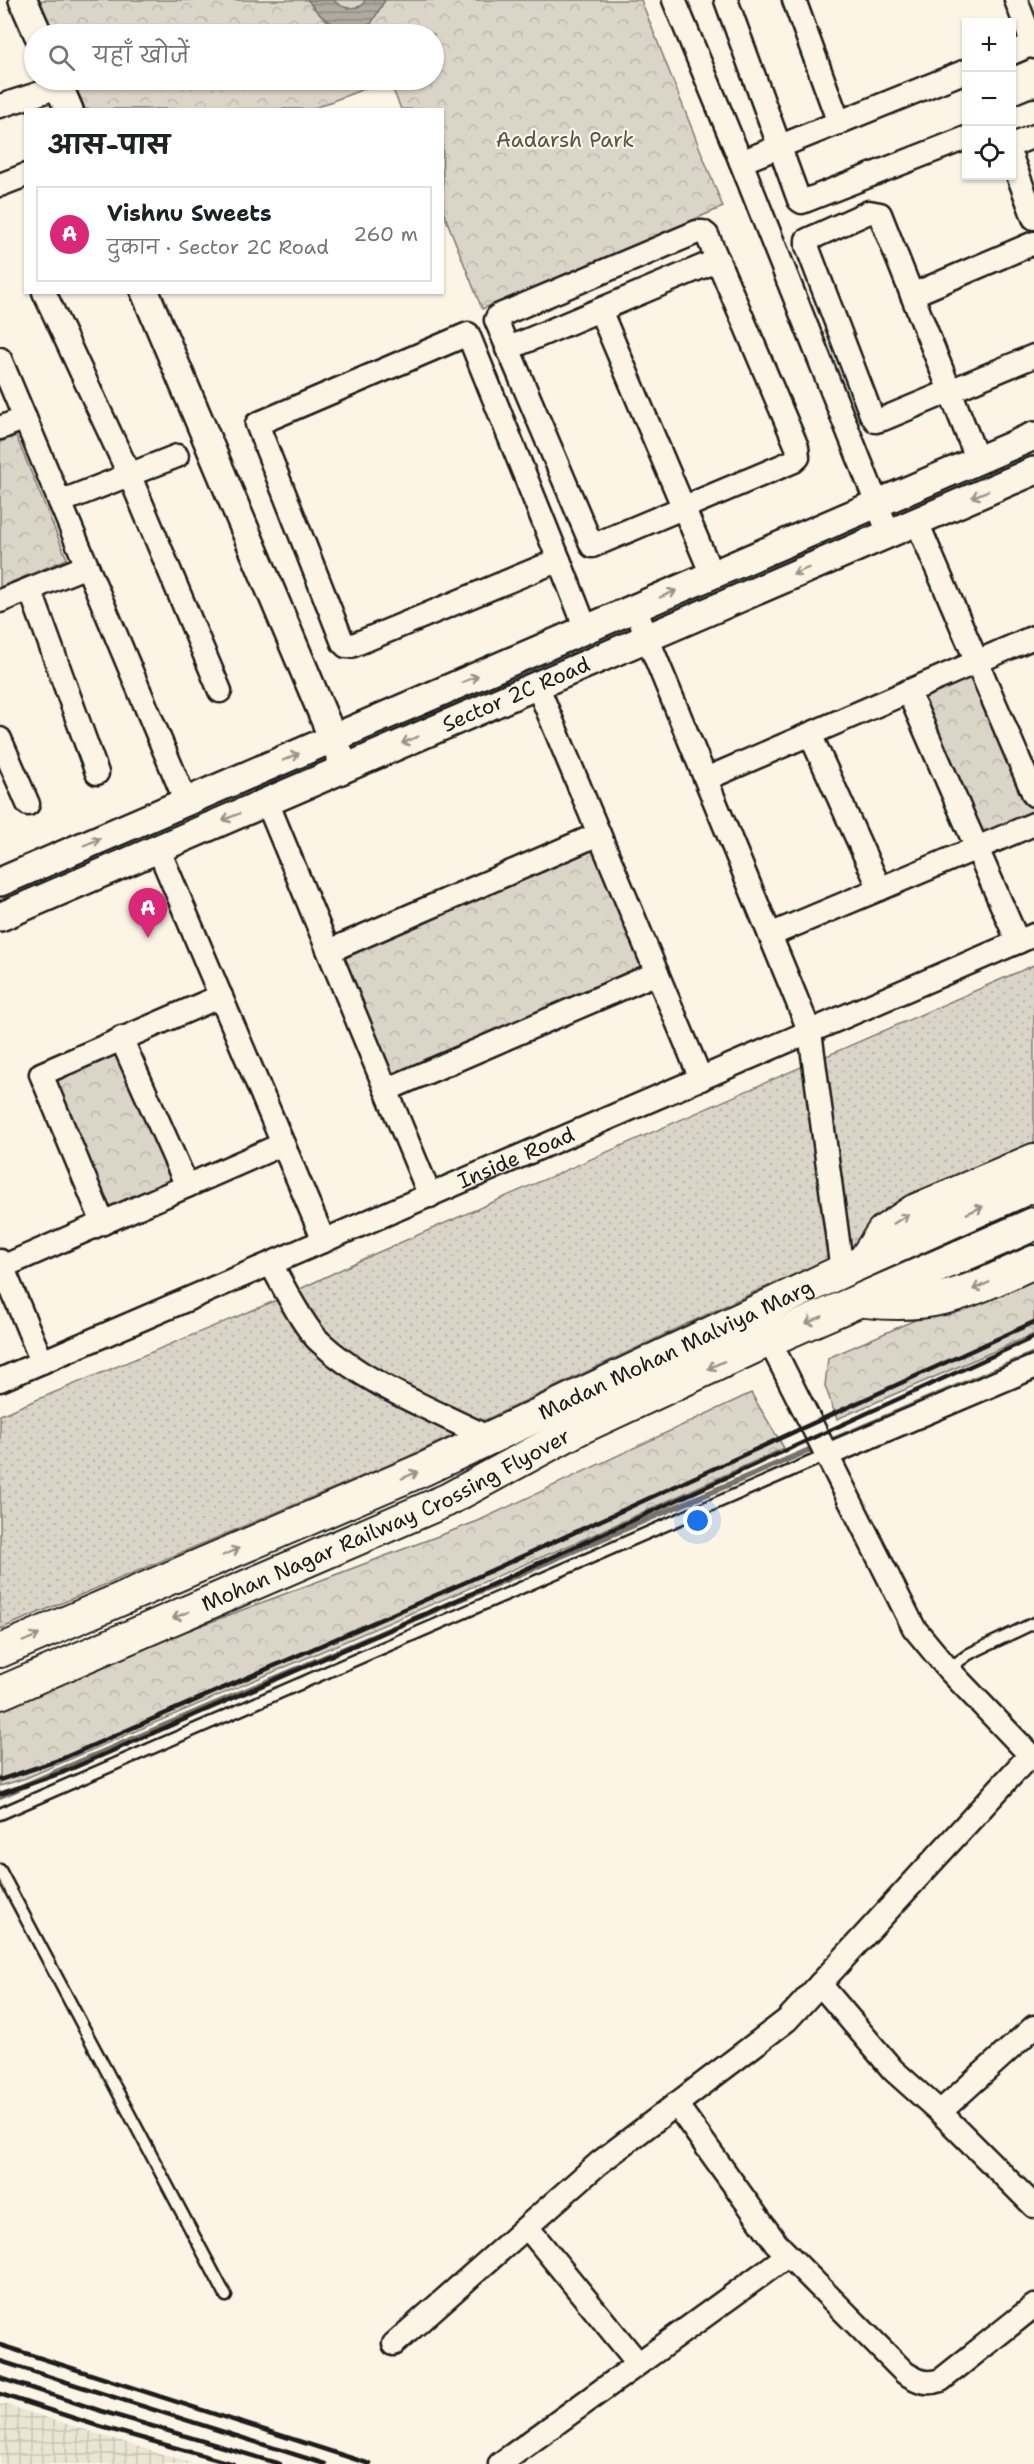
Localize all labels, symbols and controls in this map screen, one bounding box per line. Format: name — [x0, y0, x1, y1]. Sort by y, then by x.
map controls — [962, 18, 1016, 180]
button: + — [962, 18, 1016, 72]
search box — [24, 24, 444, 90]
icon: search — [45, 41, 78, 74]
text: यहाँ खोजें — [93, 41, 189, 70]
button: − — [962, 72, 1016, 126]
park label: Aadarsh Park — [496, 126, 634, 154]
button: locate — [962, 126, 1016, 180]
text: आस-पास — [48, 127, 170, 162]
text: Vishnu Sweets — [107, 199, 272, 228]
text: A — [62, 221, 77, 247]
text: 260 m — [353, 221, 418, 247]
text: दुकान · Sector 2C Road — [107, 234, 329, 260]
one-way arrow — [972, 489, 990, 501]
one-way arrow — [792, 567, 810, 578]
one-way arrow — [659, 588, 677, 599]
street label: Sector 2C Road — [438, 650, 594, 739]
one-way arrow — [460, 673, 478, 685]
one-way arrow — [401, 735, 420, 746]
one-way arrow — [281, 750, 299, 762]
one-way arrow — [222, 812, 240, 823]
one-way arrow — [83, 836, 101, 847]
pin: A — [128, 888, 168, 938]
street label: Inside Road — [454, 1120, 579, 1195]
one-way arrow — [966, 1204, 984, 1216]
one-way arrow — [892, 1212, 909, 1224]
street label: Madan Mohan Malviya Marg — [534, 1273, 818, 1427]
one-way arrow — [972, 1281, 990, 1292]
one-way arrow — [806, 1315, 824, 1327]
one-way arrow — [707, 1360, 725, 1371]
street label: Mohan Nagar Railway Crossing Flyover — [197, 1422, 575, 1618]
one-way arrow — [401, 1469, 419, 1480]
your location — [683, 1506, 712, 1535]
one-way arrow — [221, 1546, 240, 1557]
one-way arrow — [173, 1610, 191, 1621]
one-way arrow — [21, 1631, 39, 1643]

